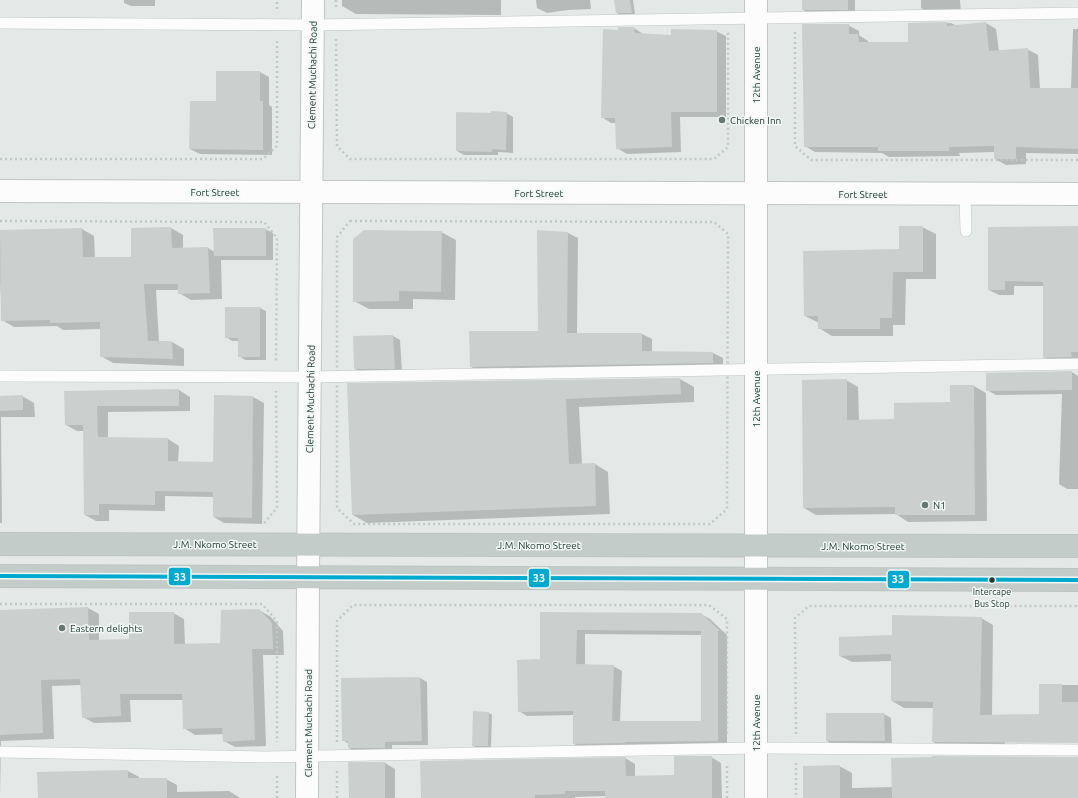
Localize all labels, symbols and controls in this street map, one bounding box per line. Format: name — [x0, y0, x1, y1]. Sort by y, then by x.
street label: Clement Muchachi Road — [306, 21, 319, 129]
street label: 12th Avenue — [751, 47, 762, 103]
marker: Chicken Inn — [717, 115, 727, 125]
place label: Chicken Inn — [730, 115, 781, 126]
street label: Fort Street — [190, 187, 240, 198]
street label: Fort Street — [514, 188, 564, 199]
street label: Fort Street — [838, 189, 888, 200]
street label: Clement Muchachi Road — [304, 345, 317, 453]
street label: 12th Avenue — [751, 371, 762, 427]
marker: N1 — [920, 500, 930, 510]
place label: N1 — [933, 500, 946, 511]
street label: J.M. Nkomo Street — [173, 539, 257, 550]
street label: J.M. Nkomo Street — [497, 540, 581, 551]
street label: J.M. Nkomo Street — [821, 541, 905, 552]
line badge: 33 — [168, 567, 191, 586]
line badge: 33 — [528, 568, 550, 588]
line badge: 33 — [887, 570, 910, 589]
text: 33 — [174, 571, 186, 583]
text: 33 — [533, 572, 545, 584]
text: 33 — [892, 573, 904, 585]
marker: Intercape Bus Stop — [987, 575, 997, 585]
place label: Intercape Bus Stop — [973, 587, 1011, 609]
marker: Eastern delights — [57, 623, 67, 633]
place label: Eastern delights — [70, 623, 142, 634]
street label: Clement Muchachi Road — [303, 669, 314, 777]
street label: 12th Avenue — [751, 695, 762, 751]

